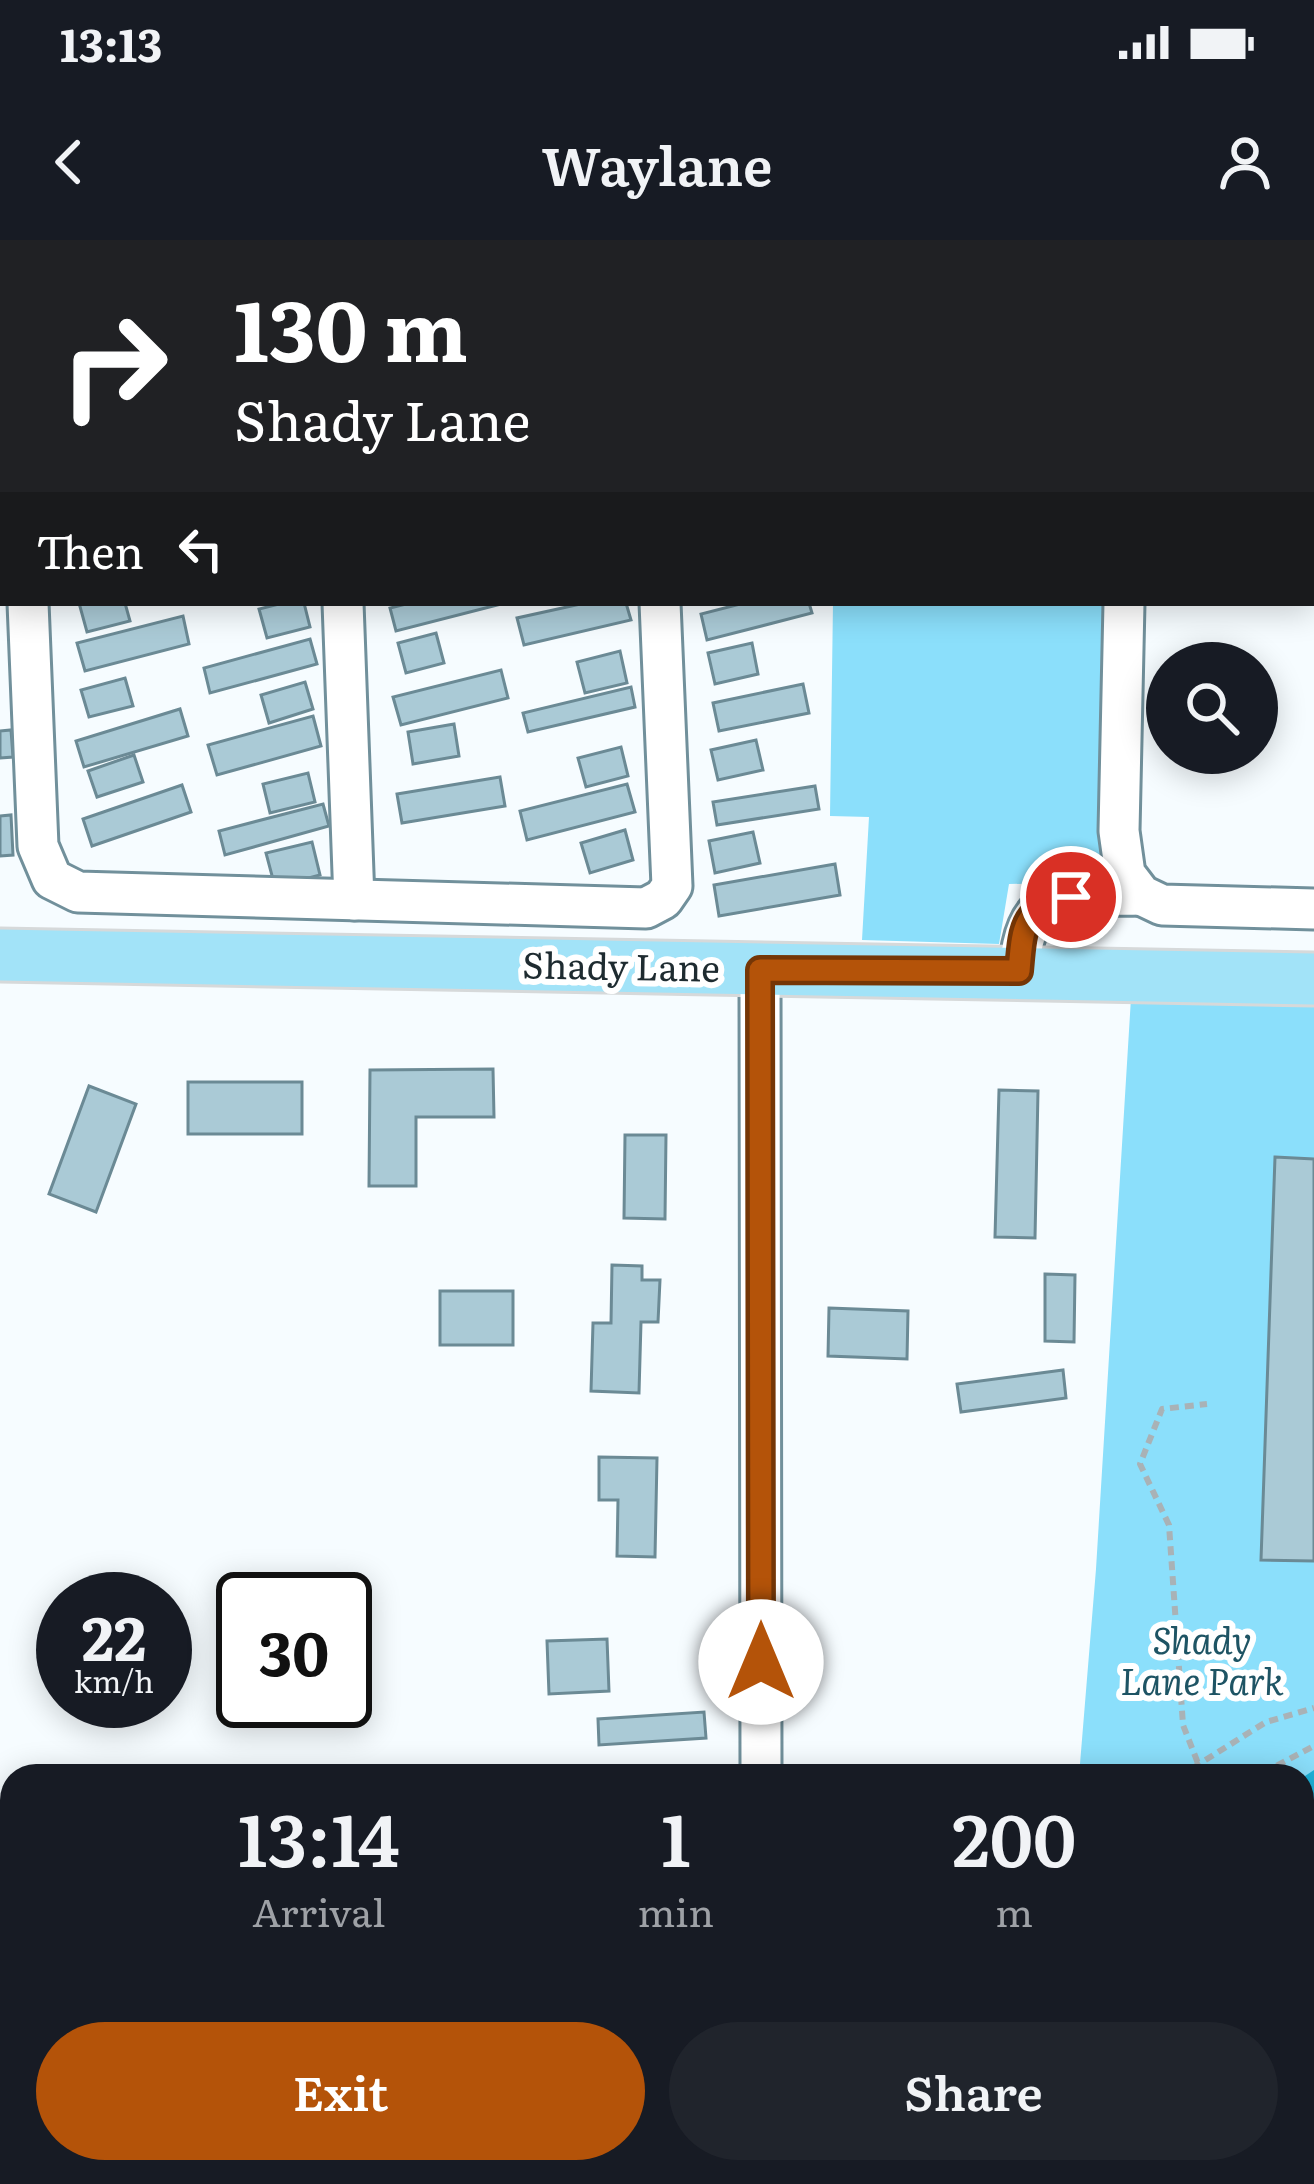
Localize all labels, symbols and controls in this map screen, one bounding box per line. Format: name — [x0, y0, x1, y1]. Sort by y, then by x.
text: 13:13 — [60, 9, 162, 76]
text: Waylane — [541, 122, 773, 203]
icon: back — [36, 129, 102, 195]
icon: person — [1212, 129, 1278, 195]
text: 130 m — [234, 263, 468, 388]
icon: right — [36, 288, 192, 444]
text: Shady Lane — [234, 377, 530, 458]
text: Then — [36, 516, 144, 583]
icon: left — [168, 516, 234, 582]
map controls — [1146, 642, 1278, 774]
button: search — [1146, 642, 1278, 774]
pin — [1020, 846, 1122, 948]
icon: arrive — [1038, 864, 1104, 930]
street label: Shady Lane — [522, 936, 720, 993]
speed limit sign: 30 — [216, 1572, 372, 1728]
text: 22 — [82, 1590, 146, 1679]
position arrow — [698, 1599, 824, 1725]
park label: Shady Lane Park — [1120, 1612, 1284, 1706]
text: km/h — [74, 1658, 154, 1702]
text: 13:14 — [238, 1782, 400, 1889]
text: 1 — [661, 1782, 691, 1889]
text: 200 — [952, 1782, 1076, 1889]
text: Arrival — [252, 1881, 385, 1939]
text: min — [637, 1881, 714, 1939]
text: m — [995, 1881, 1033, 1939]
button: Exit — [36, 2022, 645, 2160]
button: Share — [669, 2022, 1278, 2160]

